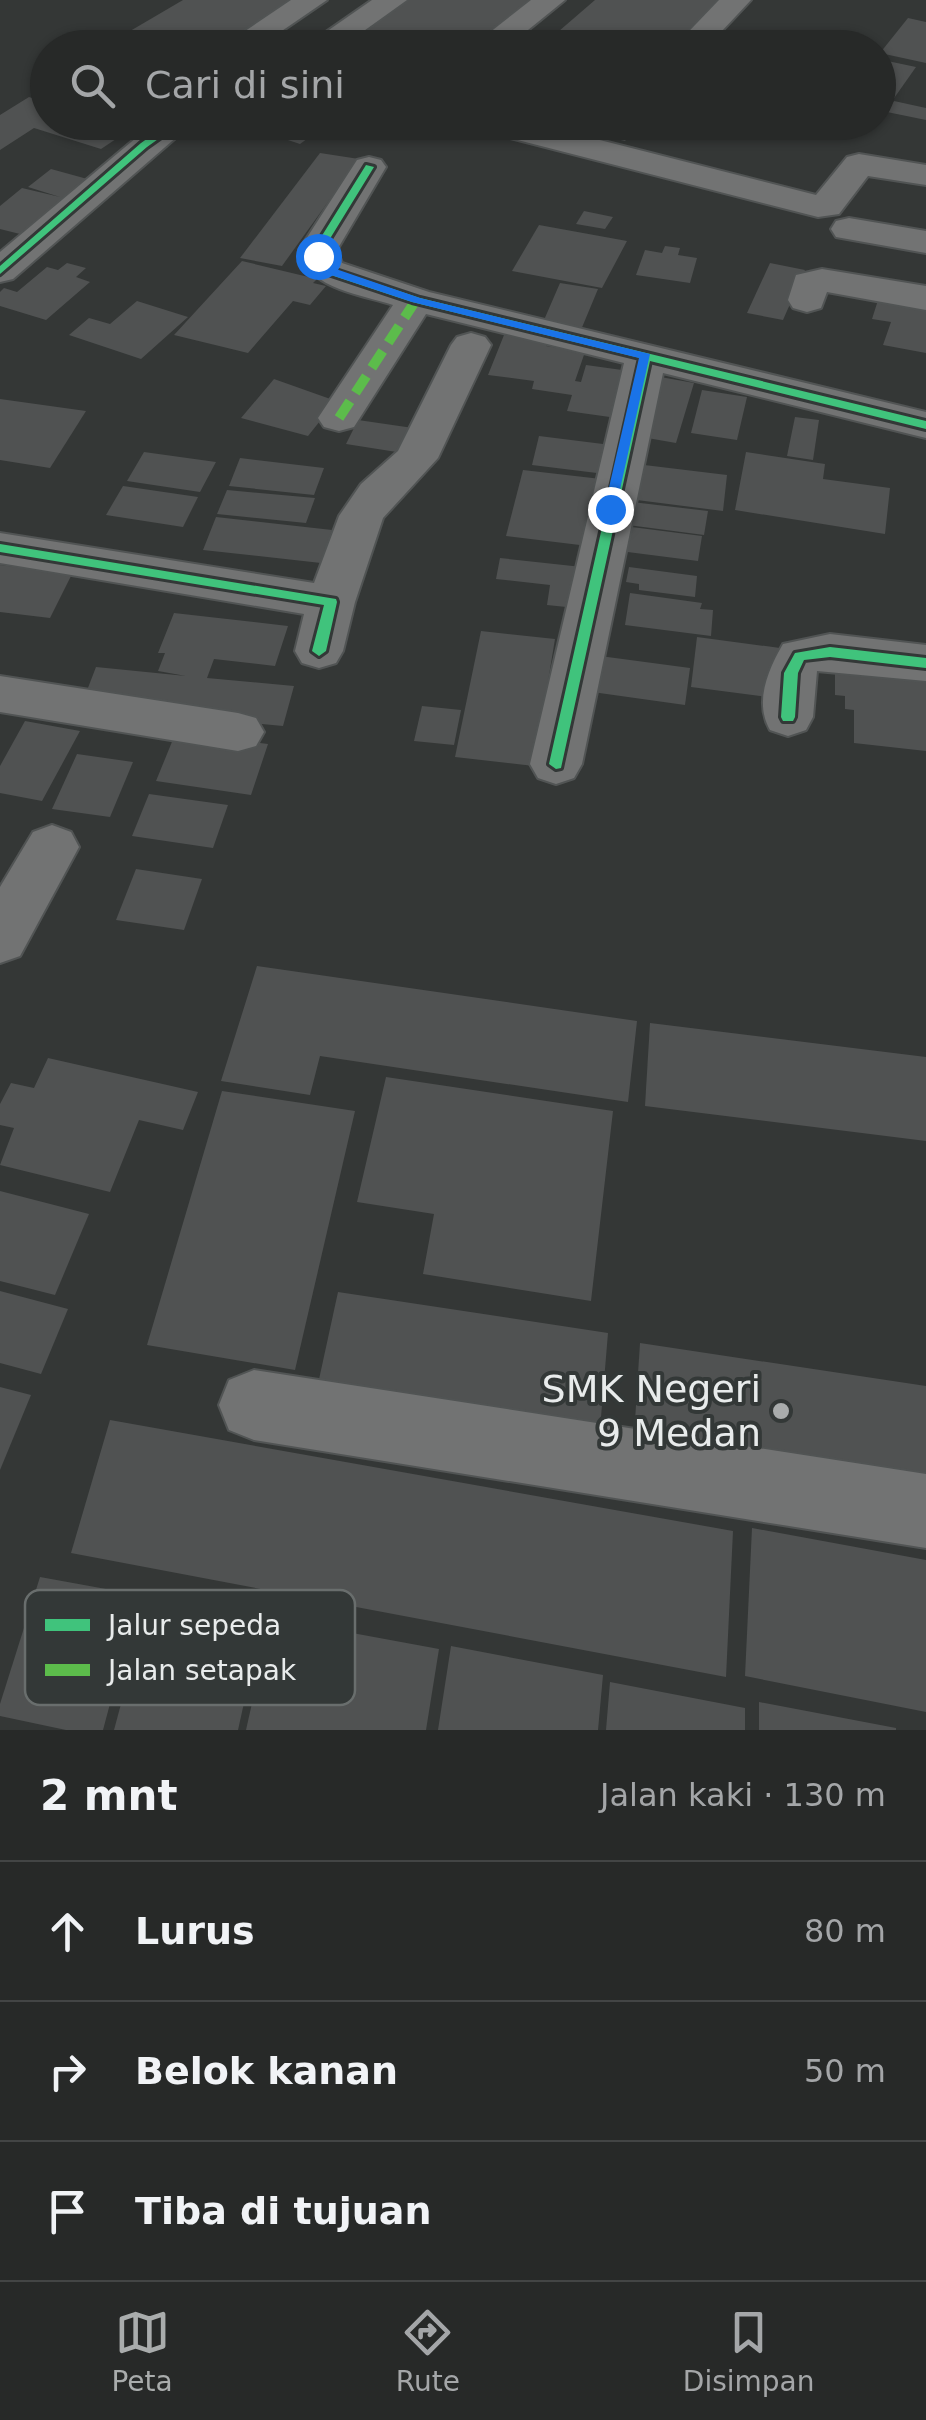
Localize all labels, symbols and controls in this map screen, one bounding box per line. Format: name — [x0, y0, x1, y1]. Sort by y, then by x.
search box — [30, 30, 896, 140]
icon: search — [65, 58, 120, 113]
text: Cari di sini — [145, 63, 345, 107]
route start — [296, 234, 342, 280]
route end — [588, 487, 634, 533]
place label: SMK Negeri 9 Medan — [542, 1367, 761, 1455]
marker: SMK Negeri 9 Medan — [770, 1400, 792, 1422]
legend — [25, 1590, 355, 1705]
text: Jalur sepeda — [106, 1609, 281, 1642]
text: Jalan setapak — [106, 1654, 297, 1687]
text: 2 mnt — [40, 1771, 178, 1820]
text: Jalan kaki · 130 m — [600, 1776, 886, 1814]
icon: ahead — [40, 1904, 95, 1959]
text: Lurus — [135, 1909, 255, 1953]
text: 80 m — [804, 1912, 886, 1950]
icon: right — [40, 2044, 95, 2099]
text: Belok kanan — [135, 2049, 398, 2093]
text: 50 m — [804, 2052, 886, 2090]
icon: arrive — [40, 2184, 95, 2239]
text: Tiba di tujuan — [135, 2189, 431, 2233]
tab: Peta — [111, 2305, 173, 2398]
tab: Rute — [396, 2305, 460, 2398]
tab: Disimpan — [683, 2305, 815, 2398]

